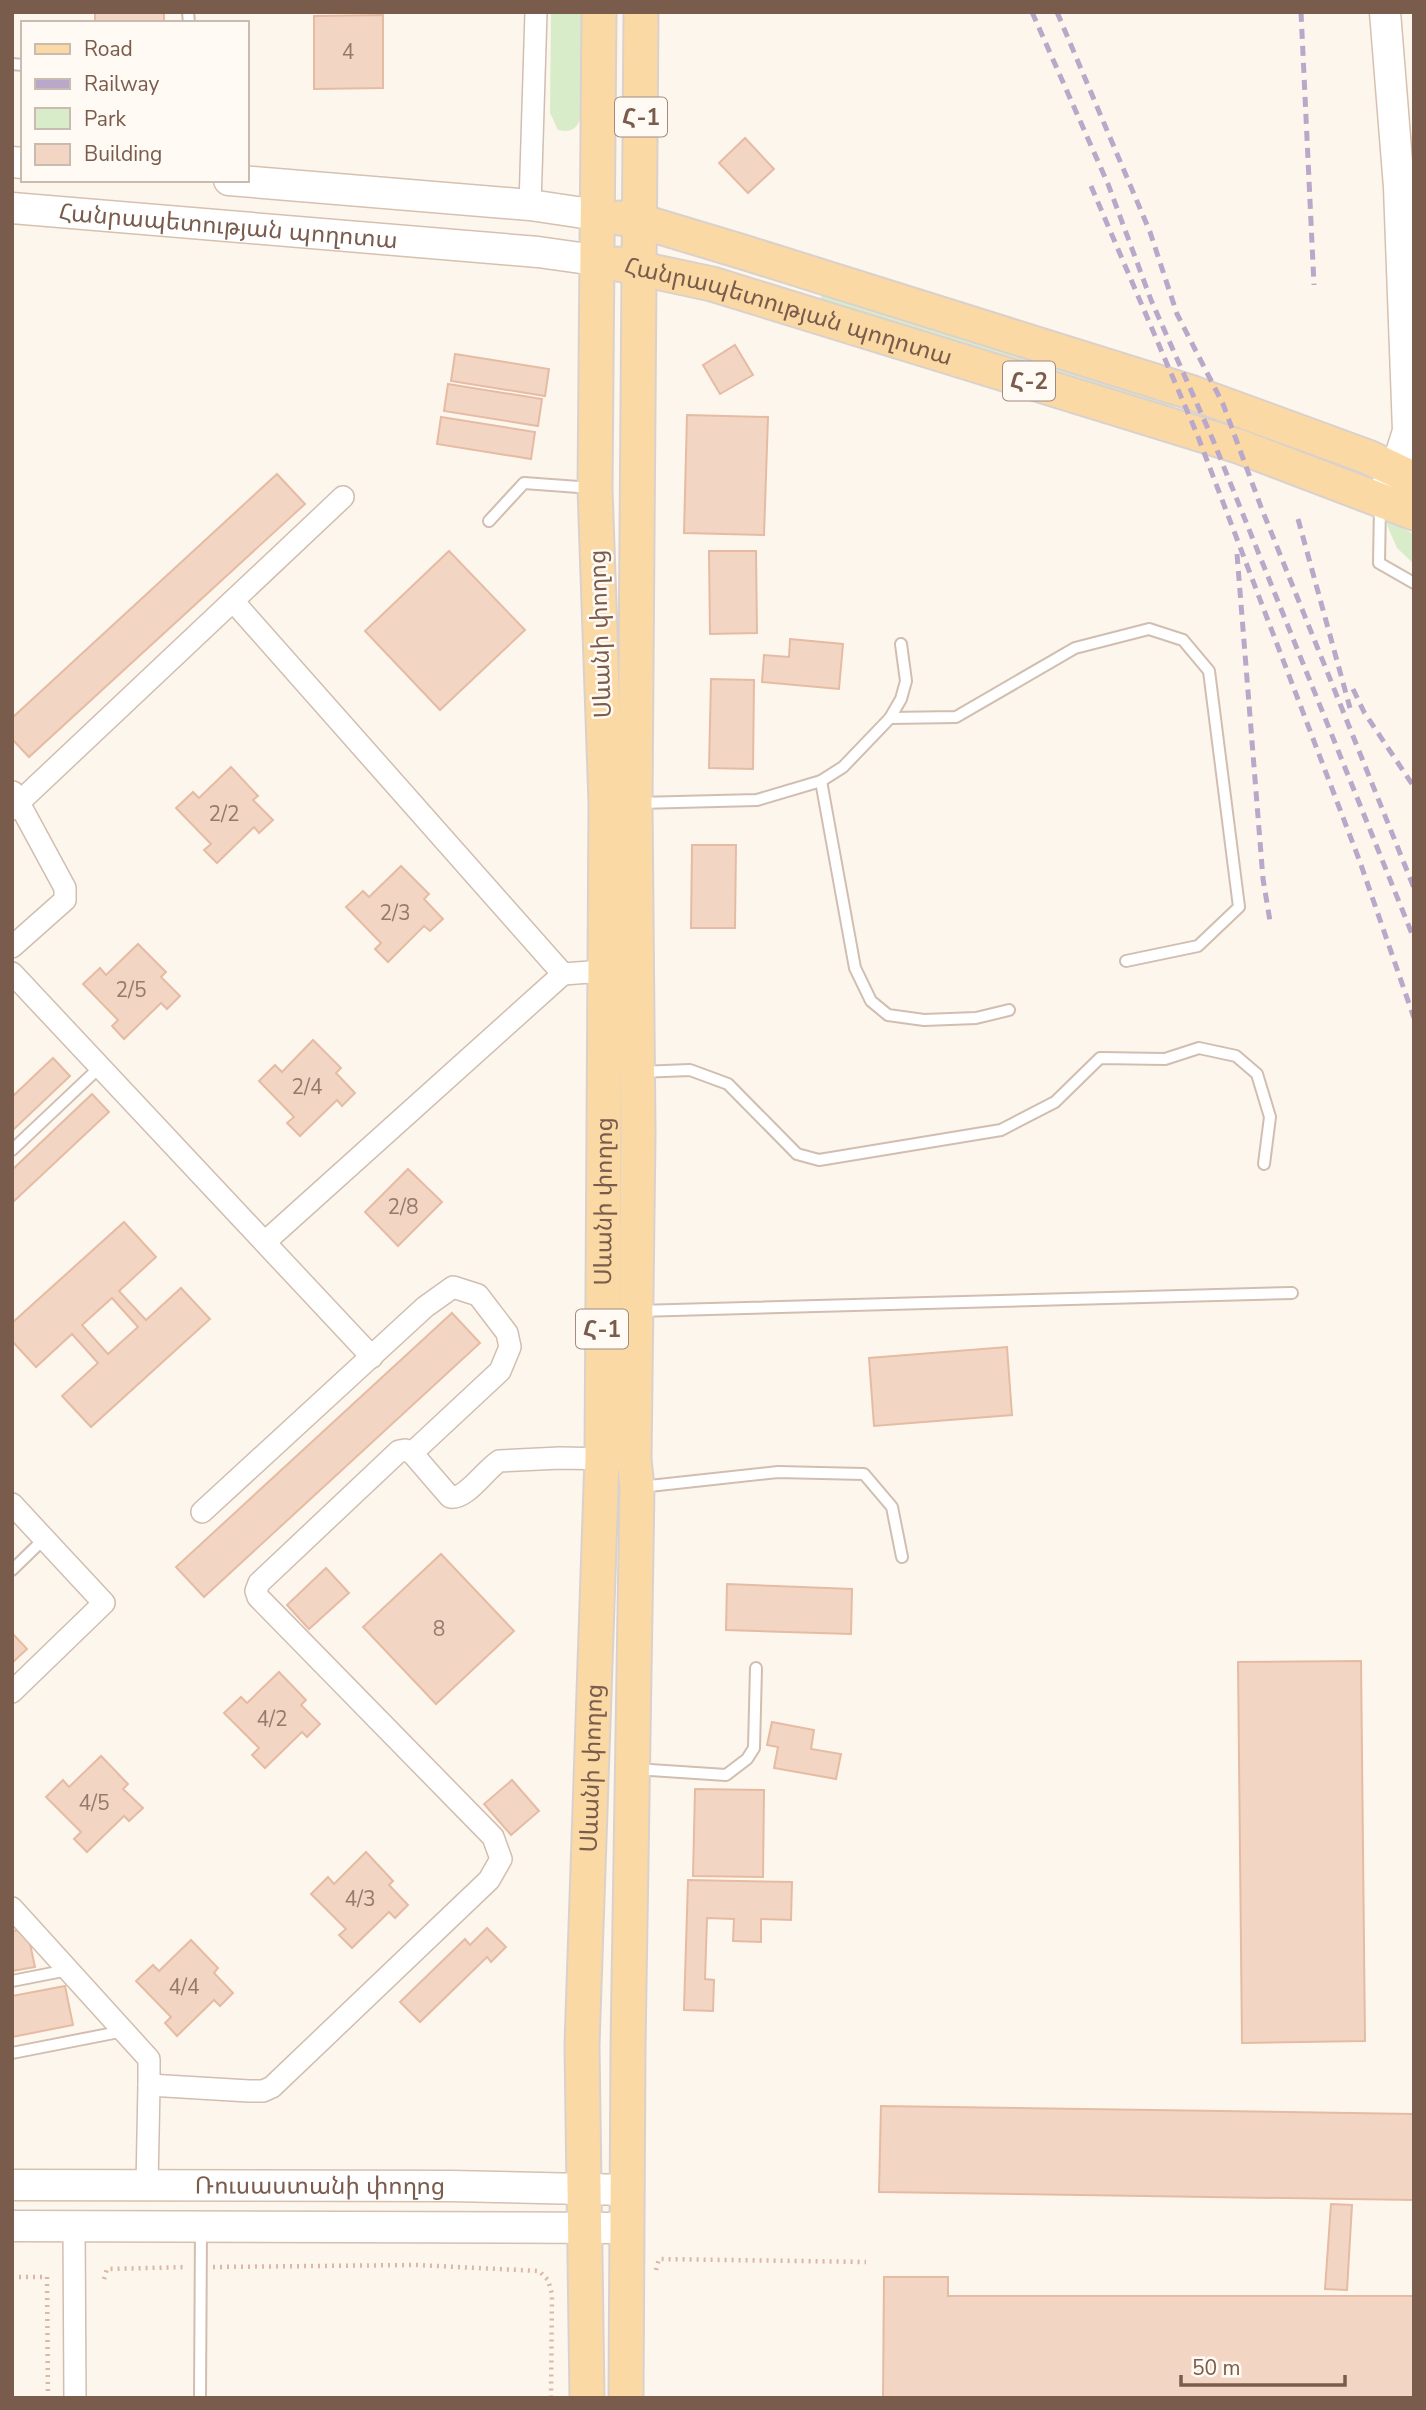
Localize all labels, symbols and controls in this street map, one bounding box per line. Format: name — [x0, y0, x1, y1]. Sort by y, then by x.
legend — [21, 21, 248, 182]
text: Road — [84, 35, 133, 63]
house number: 4 — [342, 38, 354, 66]
text: Railway — [84, 70, 159, 98]
road number: Հ-1 — [615, 98, 667, 136]
text: Park — [84, 105, 126, 133]
text: Building — [84, 140, 162, 168]
street label: Հանրապետության պողոտա — [58, 196, 399, 256]
street label: Հանրապետության պողոտա — [622, 250, 956, 373]
road number: Հ-2 — [1003, 362, 1055, 400]
street label: Սևանի փողոց — [581, 549, 619, 719]
house number: 2/2 — [208, 800, 240, 828]
house number: 2/3 — [379, 899, 411, 927]
house number: 2/5 — [115, 976, 147, 1004]
house number: 2/4 — [291, 1073, 323, 1101]
street label: Սևանի փողոց — [587, 1117, 620, 1286]
house number: 2/8 — [387, 1193, 419, 1221]
road number: Հ-1 — [576, 1310, 628, 1348]
house number: 8 — [433, 1615, 445, 1643]
street label: Սևանի փողոց — [573, 1683, 610, 1853]
house number: 4/2 — [256, 1705, 288, 1733]
house number: 4/5 — [78, 1789, 110, 1817]
house number: 4/3 — [344, 1885, 376, 1913]
house number: 4/4 — [168, 1973, 200, 2001]
street label: Ռուսաստանի փողոց — [195, 2169, 445, 2202]
scale bar — [1181, 2344, 1346, 2388]
text: 50 m — [1192, 2354, 1241, 2382]

